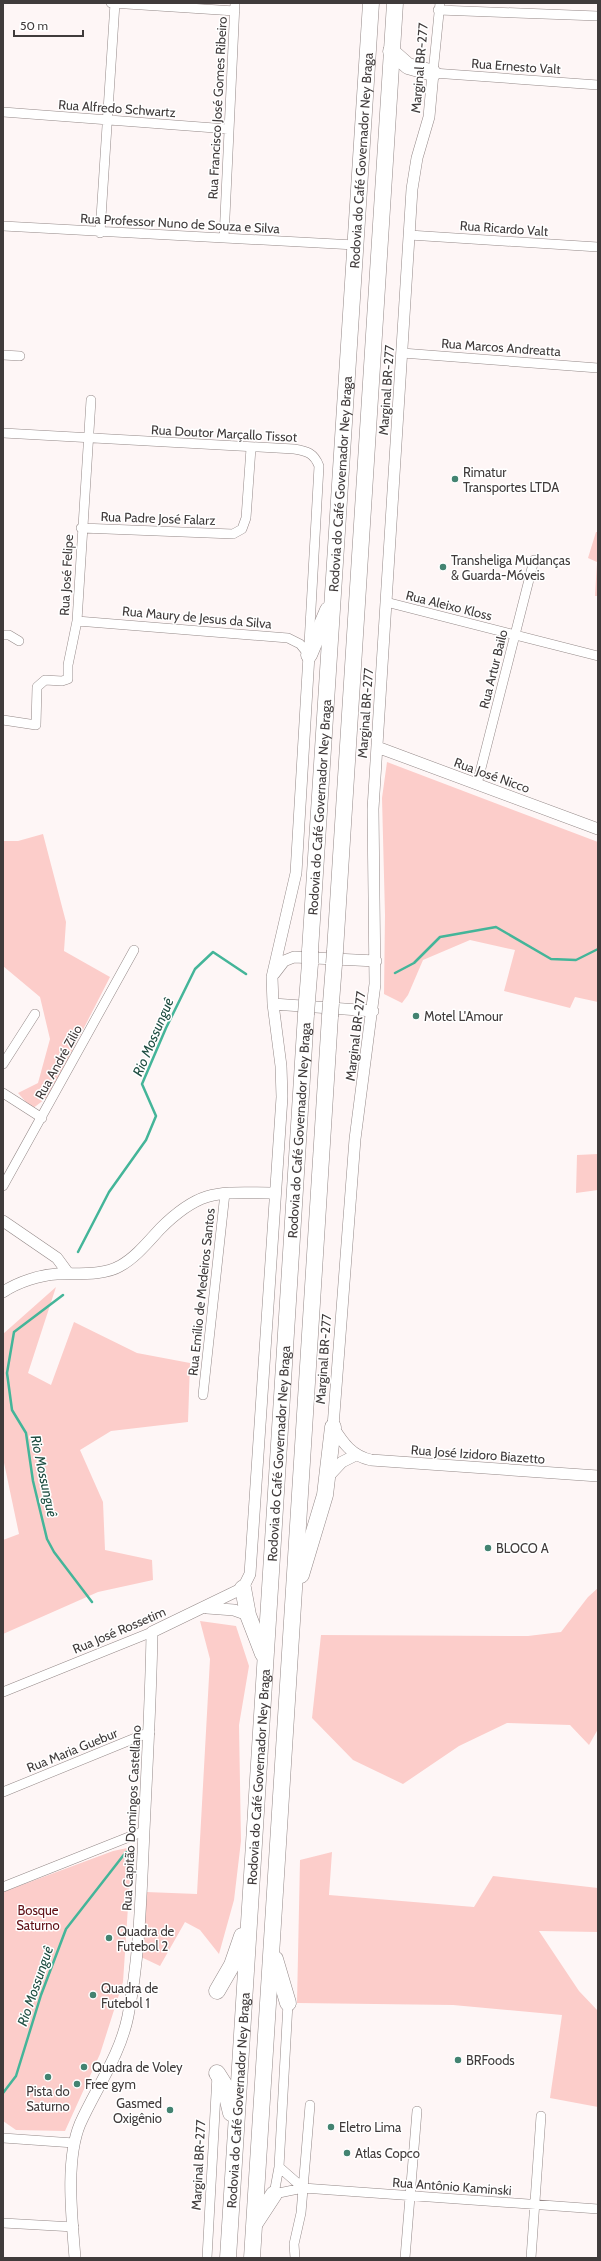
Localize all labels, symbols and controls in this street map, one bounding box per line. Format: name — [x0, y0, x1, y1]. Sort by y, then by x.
scale bar — [14, 12, 83, 38]
street label: Rua Francisco José Gomes Ribeiro — [204, 16, 230, 200]
text: 50 m — [20, 18, 48, 33]
street label: Marginal BR-277 — [407, 22, 431, 114]
street label: Rodovia do Café Governador Ney Braga — [346, 52, 376, 269]
street label: Rua Ernesto Valt — [471, 55, 562, 77]
street label: Rua Alfredo Schwartz — [58, 96, 176, 120]
street label: Rua Professor Nuno de Souza e Silva — [80, 210, 281, 236]
street label: Rua Ricardo Valt — [459, 217, 549, 239]
street label: Rua Marcos Andreatta — [441, 335, 562, 359]
street label: Marginal BR-277 — [375, 344, 397, 436]
street label: Rodovia do Café Governador Ney Braga — [325, 375, 355, 592]
street label: Rua Doutor Marçallo Tissot — [151, 421, 298, 445]
place label: Rimatur Transportes LTDA — [463, 464, 559, 495]
marker: Rimatur Transportes LTDA — [450, 474, 460, 484]
street label: Rua Padre José Falarz — [100, 508, 216, 528]
street label: Rua José Felipe — [56, 534, 76, 616]
place label: Transheliga Mudanças & Guarda-Móveis — [451, 552, 571, 583]
marker: Transheliga Mudanças & Guarda-Móveis — [438, 562, 448, 572]
street label: Rua Aleixo Kloss — [404, 587, 494, 624]
street label: Rua Maury de Jesus da Silva — [122, 602, 273, 632]
street label: Rua Artur Bailo — [475, 628, 511, 710]
street label: Marginal BR-277 — [354, 667, 376, 759]
street label: Rodovia do Café Governador Ney Braga — [304, 698, 334, 916]
street label: Rua José Nicco — [452, 754, 532, 796]
street label: Marginal BR-277 — [342, 990, 369, 1082]
water label: Rio Mossunguê — [128, 995, 178, 1079]
place label: Motel L'Amour — [424, 1008, 504, 1024]
marker: Motel L'Amour — [411, 1011, 421, 1021]
street label: Rodovia do Café Governador Ney Braga — [284, 1021, 314, 1239]
street label: Rua André Zilio — [31, 1022, 85, 1102]
street label: Rua Emílio de Medeiros Santos — [184, 1207, 218, 1377]
street label: Marginal BR-277 — [312, 1313, 334, 1405]
street label: Rodovia do Café Governador Ney Braga — [264, 1344, 293, 1562]
water label: Rio Mossunguê — [27, 1433, 62, 1519]
street label: Rua José Izidoro Biazetto — [410, 1441, 546, 1467]
place label: BLOCO A — [496, 1540, 549, 1556]
marker: BLOCO A — [483, 1543, 493, 1553]
street label: Rua José Rossetim — [70, 1603, 168, 1657]
street label: Rodovia do Café Governador Ney Braga — [243, 1668, 273, 1885]
street label: Rua Maria Guebur — [24, 1724, 121, 1776]
street label: Rua Capitão Domingos Castellano — [118, 1725, 144, 1911]
park label: Bosque Saturno — [16, 1902, 60, 1933]
place label: Quadra de Futebol 2 — [117, 1923, 175, 1954]
marker: Quadra de Futebol 2 — [104, 1933, 114, 1943]
water label: Rio Mossunguê — [13, 1943, 57, 2028]
place label: Quadra de Futebol 1 — [101, 1980, 159, 2011]
marker: Quadra de Futebol 1 — [88, 1990, 98, 2000]
street label: Rodovia do Café Governador Ney Braga — [223, 1991, 253, 2209]
place label: BRFoods — [466, 2052, 515, 2068]
marker: BRFoods — [453, 2055, 463, 2065]
place label: Quadra de Voley — [92, 2059, 183, 2075]
marker: Quadra de Voley — [79, 2062, 89, 2072]
marker: Pista do Saturno — [43, 2072, 53, 2082]
place label: Free gym — [85, 2076, 136, 2092]
marker: Free gym — [72, 2079, 82, 2089]
place label: Pista do Saturno — [26, 2083, 70, 2114]
place label: Gasmed Oxigênio — [113, 2095, 162, 2126]
marker: Gasmed Oxigênio — [165, 2105, 175, 2115]
street label: Marginal BR-277 — [188, 2119, 208, 2211]
place label: Eletro Lima — [339, 2119, 402, 2135]
marker: Eletro Lima — [326, 2122, 336, 2132]
place label: Atlas Copco — [355, 2145, 420, 2161]
marker: Atlas Copco — [342, 2148, 352, 2158]
street label: Rua Antônio Kaminski — [392, 2174, 512, 2198]

